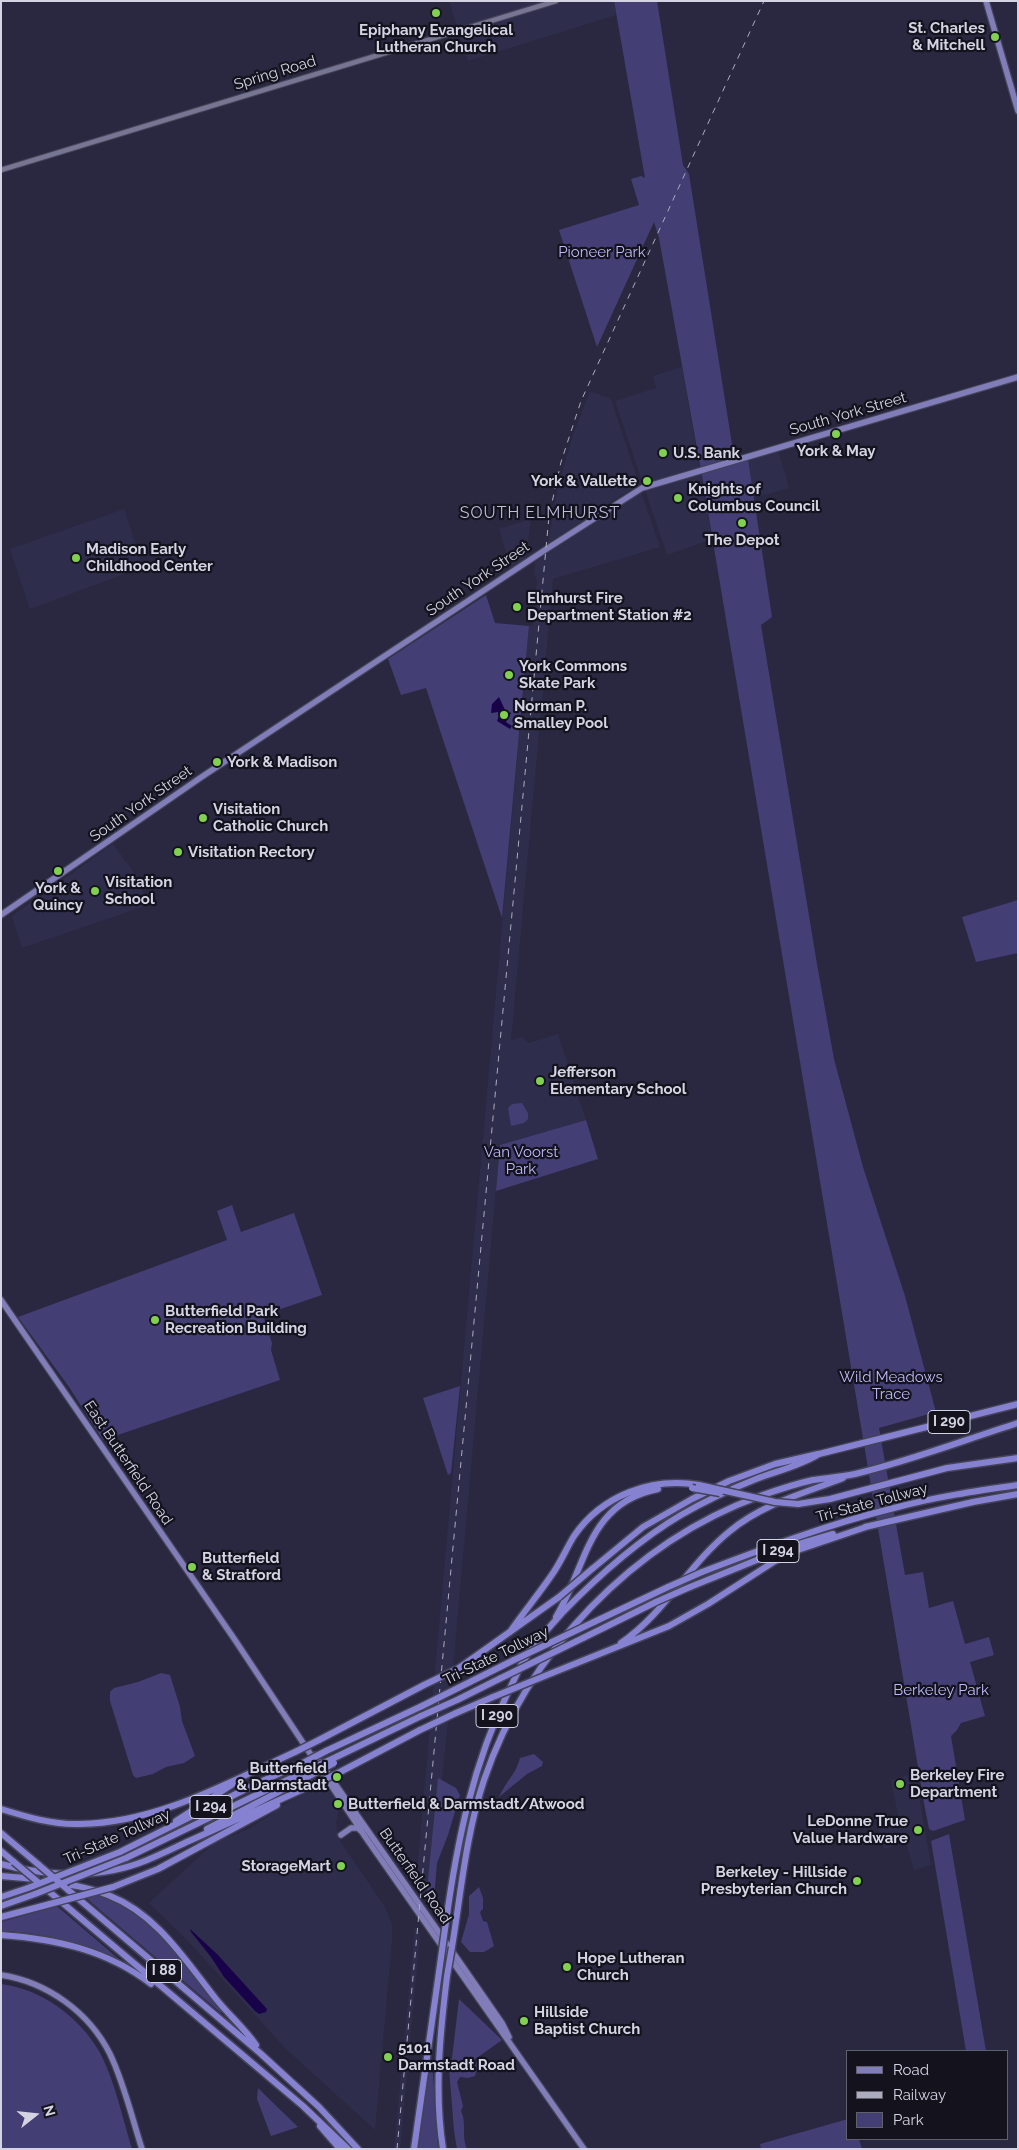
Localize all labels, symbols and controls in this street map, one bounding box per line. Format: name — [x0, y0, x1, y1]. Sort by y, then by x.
marker: Epiphany Evangelical Lutheran Church — [430, 7, 442, 19]
place label: St. Charles & Mitchell — [908, 19, 985, 54]
place label: Epiphany Evangelical Lutheran Church — [359, 21, 513, 56]
marker: St. Charles & Mitchell — [989, 31, 1001, 43]
street label: Spring Road — [232, 52, 318, 94]
park label: Pioneer Park — [558, 243, 646, 261]
street label: South York Street — [788, 389, 908, 439]
marker: York & May — [830, 428, 842, 440]
place label: York & May — [796, 442, 876, 460]
place label: U.S. Bank — [673, 444, 740, 462]
marker: U.S. Bank — [657, 447, 669, 459]
place label: York & Vallette — [531, 472, 637, 490]
marker: York & Vallette — [641, 475, 653, 487]
place label: Knights of Columbus Council — [688, 480, 820, 515]
marker: Knights of Columbus Council — [672, 492, 684, 504]
district label: SOUTH ELMHURST — [458, 503, 622, 523]
marker: The Depot — [736, 517, 748, 529]
place label: The Depot — [705, 531, 779, 549]
street label: South York Street — [423, 538, 533, 620]
place label: Madison Early Childhood Center — [86, 540, 213, 575]
marker: Madison Early Childhood Center — [70, 552, 82, 564]
place label: Elmhurst Fire Department Station #2 — [527, 589, 692, 624]
marker: Elmhurst Fire Department Station #2 — [511, 601, 523, 613]
place label: York Commons Skate Park — [519, 657, 627, 692]
marker: York Commons Skate Park — [503, 669, 515, 681]
place label: Norman P. Smalley Pool — [514, 697, 608, 732]
marker: Norman P. Smalley Pool — [498, 709, 510, 721]
place label: York & Madison — [227, 753, 337, 771]
marker: York & Madison — [211, 756, 223, 768]
street label: South York Street — [86, 762, 196, 846]
place label: Visitation Catholic Church — [213, 800, 328, 835]
marker: Visitation Catholic Church — [197, 812, 209, 824]
place label: Visitation Rectory — [188, 843, 315, 861]
marker: Visitation Rectory — [172, 846, 184, 858]
marker: York & Quincy — [52, 865, 64, 877]
place label: Visitation School — [105, 873, 172, 908]
place label: York & Quincy — [33, 879, 83, 914]
marker: Visitation School — [89, 885, 101, 897]
place label: Jefferson Elementary School — [550, 1063, 686, 1098]
marker: Jefferson Elementary School — [534, 1075, 546, 1087]
park label: Van Voorst Park — [484, 1143, 558, 1178]
place label: Butterfield Park Recreation Building — [165, 1302, 307, 1337]
marker: Butterfield Park Recreation Building — [149, 1314, 161, 1326]
park label: Wild Meadows Trace — [839, 1368, 943, 1403]
street label: East Butterfield Road — [80, 1398, 176, 1528]
road number: I 290 — [928, 1410, 970, 1434]
street label: Tri-State Tollway — [814, 1479, 930, 1527]
road number: I 294 — [757, 1540, 799, 1562]
place label: Butterfield & Stratford — [202, 1549, 281, 1584]
marker: Butterfield & Stratford — [186, 1561, 198, 1573]
street label: Tri-State Tollway — [441, 1623, 551, 1689]
park label: Berkeley Park — [893, 1681, 989, 1699]
road number: I 290 — [476, 1704, 518, 1728]
place label: Butterfield & Darmstadt — [237, 1759, 327, 1794]
place label: Berkeley Fire Department — [910, 1766, 1004, 1801]
marker: Butterfield & Darmstadt — [331, 1771, 343, 1783]
marker: Berkeley Fire Department — [894, 1778, 906, 1790]
road number: I 294 — [190, 1795, 232, 1818]
place label: Butterfield & Darmstadt/Atwood — [348, 1795, 584, 1813]
marker: Butterfield & Darmstadt/Atwood — [332, 1798, 344, 1810]
street label: Tri-State Tollway — [61, 1805, 173, 1869]
place label: LeDonne True Value Hardware — [793, 1812, 908, 1847]
marker: LeDonne True Value Hardware — [912, 1824, 924, 1836]
street label: Butterfield Road — [375, 1825, 455, 1927]
place label: StorageMart — [241, 1857, 331, 1875]
marker: StorageMart — [335, 1860, 347, 1872]
place label: Berkeley - Hillside Presbyterian Church — [701, 1863, 847, 1898]
marker: Berkeley - Hillside Presbyterian Church — [851, 1875, 863, 1887]
place label: Hope Lutheran Church — [577, 1949, 684, 1984]
road number: I 88 — [146, 1960, 182, 1982]
marker: Hope Lutheran Church — [561, 1961, 573, 1973]
place label: Hillside Baptist Church — [534, 2003, 640, 2038]
marker: Hillside Baptist Church — [518, 2015, 530, 2027]
place label: 5101 Darmstadt Road — [398, 2039, 515, 2074]
legend — [846, 2050, 1009, 2140]
marker: 5101 Darmstadt Road — [382, 2051, 394, 2063]
text: Road — [893, 2061, 929, 2079]
text: Railway — [893, 2086, 946, 2104]
north arrow — [10, 2090, 60, 2140]
text: N — [40, 2104, 59, 2118]
text: Park — [893, 2111, 924, 2129]

